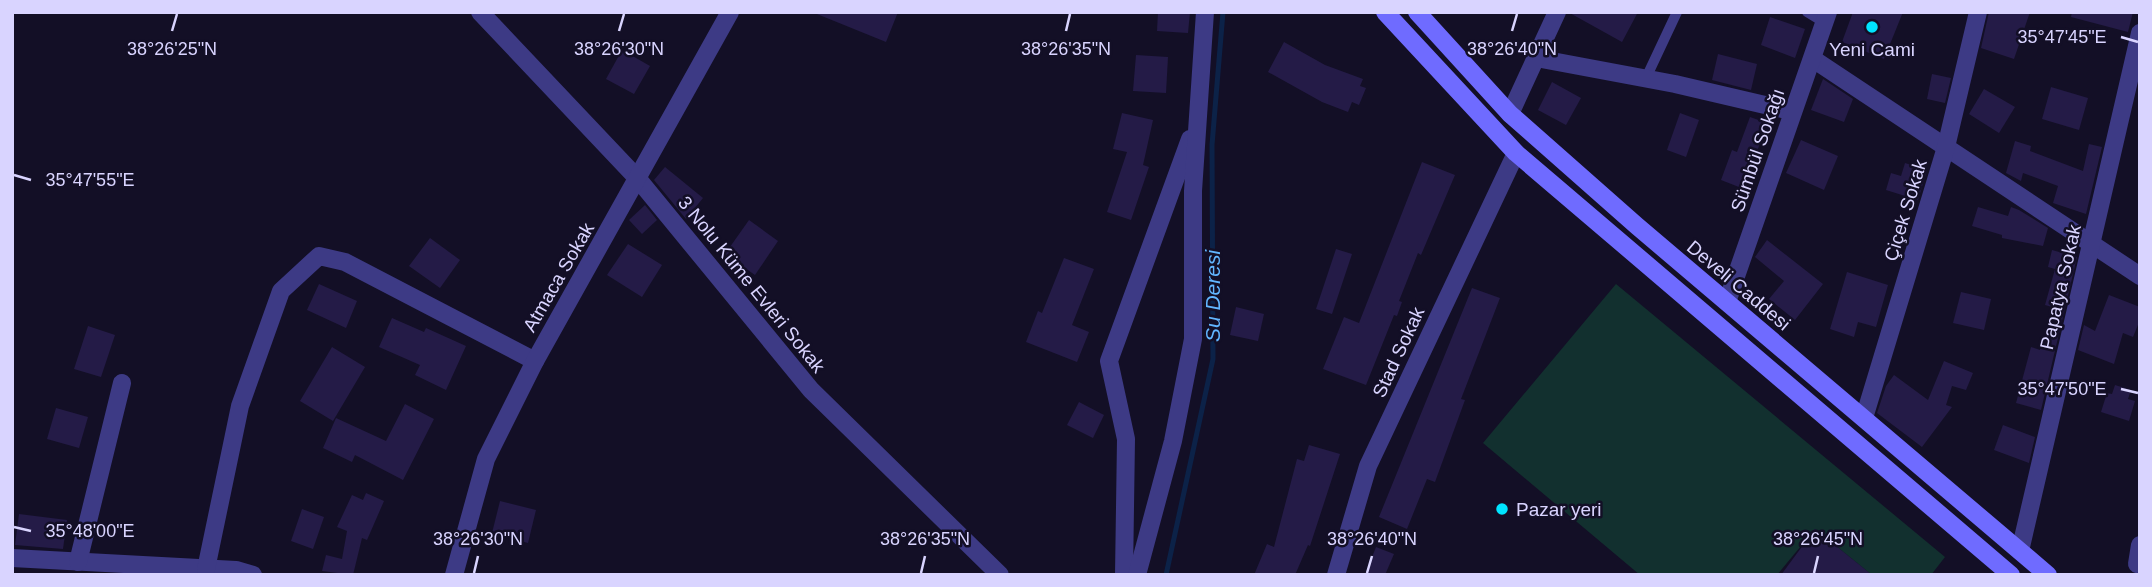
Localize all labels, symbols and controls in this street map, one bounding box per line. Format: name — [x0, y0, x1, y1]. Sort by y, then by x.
marker: Yeni Cami — [1864, 19, 1880, 35]
text: 35°47'45"E — [2017, 27, 2107, 47]
text: 38°26'25"N — [127, 39, 217, 59]
text: 38°26'30"N — [574, 39, 664, 59]
text: 38°26'35"N — [1021, 39, 1111, 59]
text: 38°26'40"N — [1467, 39, 1557, 59]
place label: Yeni Cami — [1829, 39, 1915, 60]
street label: Sümbül Sokağı — [1727, 86, 1788, 215]
street label: Çiçek Sokak — [1880, 156, 1931, 264]
text: 35°47'55"E — [45, 170, 135, 190]
street label: 3 Nolu Küme Evleri Sokak — [674, 192, 830, 377]
street label: Atmaca Sokak — [519, 219, 598, 336]
street label: Papatya Sokak — [2036, 222, 2085, 352]
street label: Develi Caddesi — [1683, 236, 1794, 334]
water label: Su Deresi — [1201, 249, 1224, 342]
street label: Stad Sokak — [1368, 303, 1429, 401]
text: 35°47'50"E — [2017, 379, 2107, 399]
place label: Pazar yeri — [1516, 499, 1602, 520]
marker: Pazar yeri — [1494, 501, 1510, 517]
text: 35°48'00"E — [45, 521, 135, 541]
text: 38°26'30"N — [433, 529, 523, 549]
text: 38°26'35"N — [880, 529, 970, 549]
text: 38°26'40"N — [1327, 529, 1417, 549]
text: 38°26'45"N — [1773, 529, 1863, 549]

